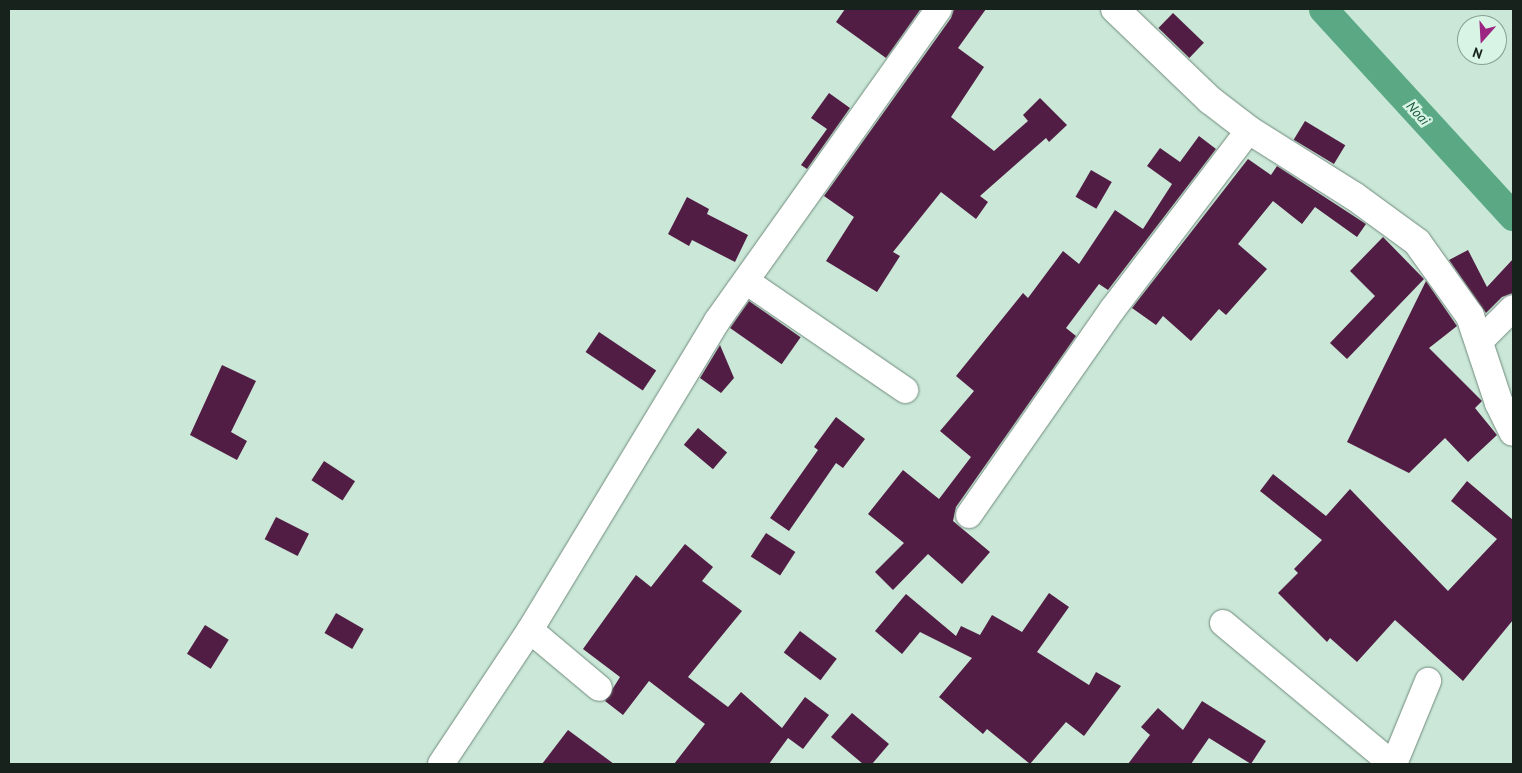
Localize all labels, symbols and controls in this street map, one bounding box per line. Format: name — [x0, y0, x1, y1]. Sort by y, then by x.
north arrow — [1457, 15, 1507, 65]
text: N — [1470, 43, 1485, 63]
water label: Noai — [1403, 98, 1433, 128]

